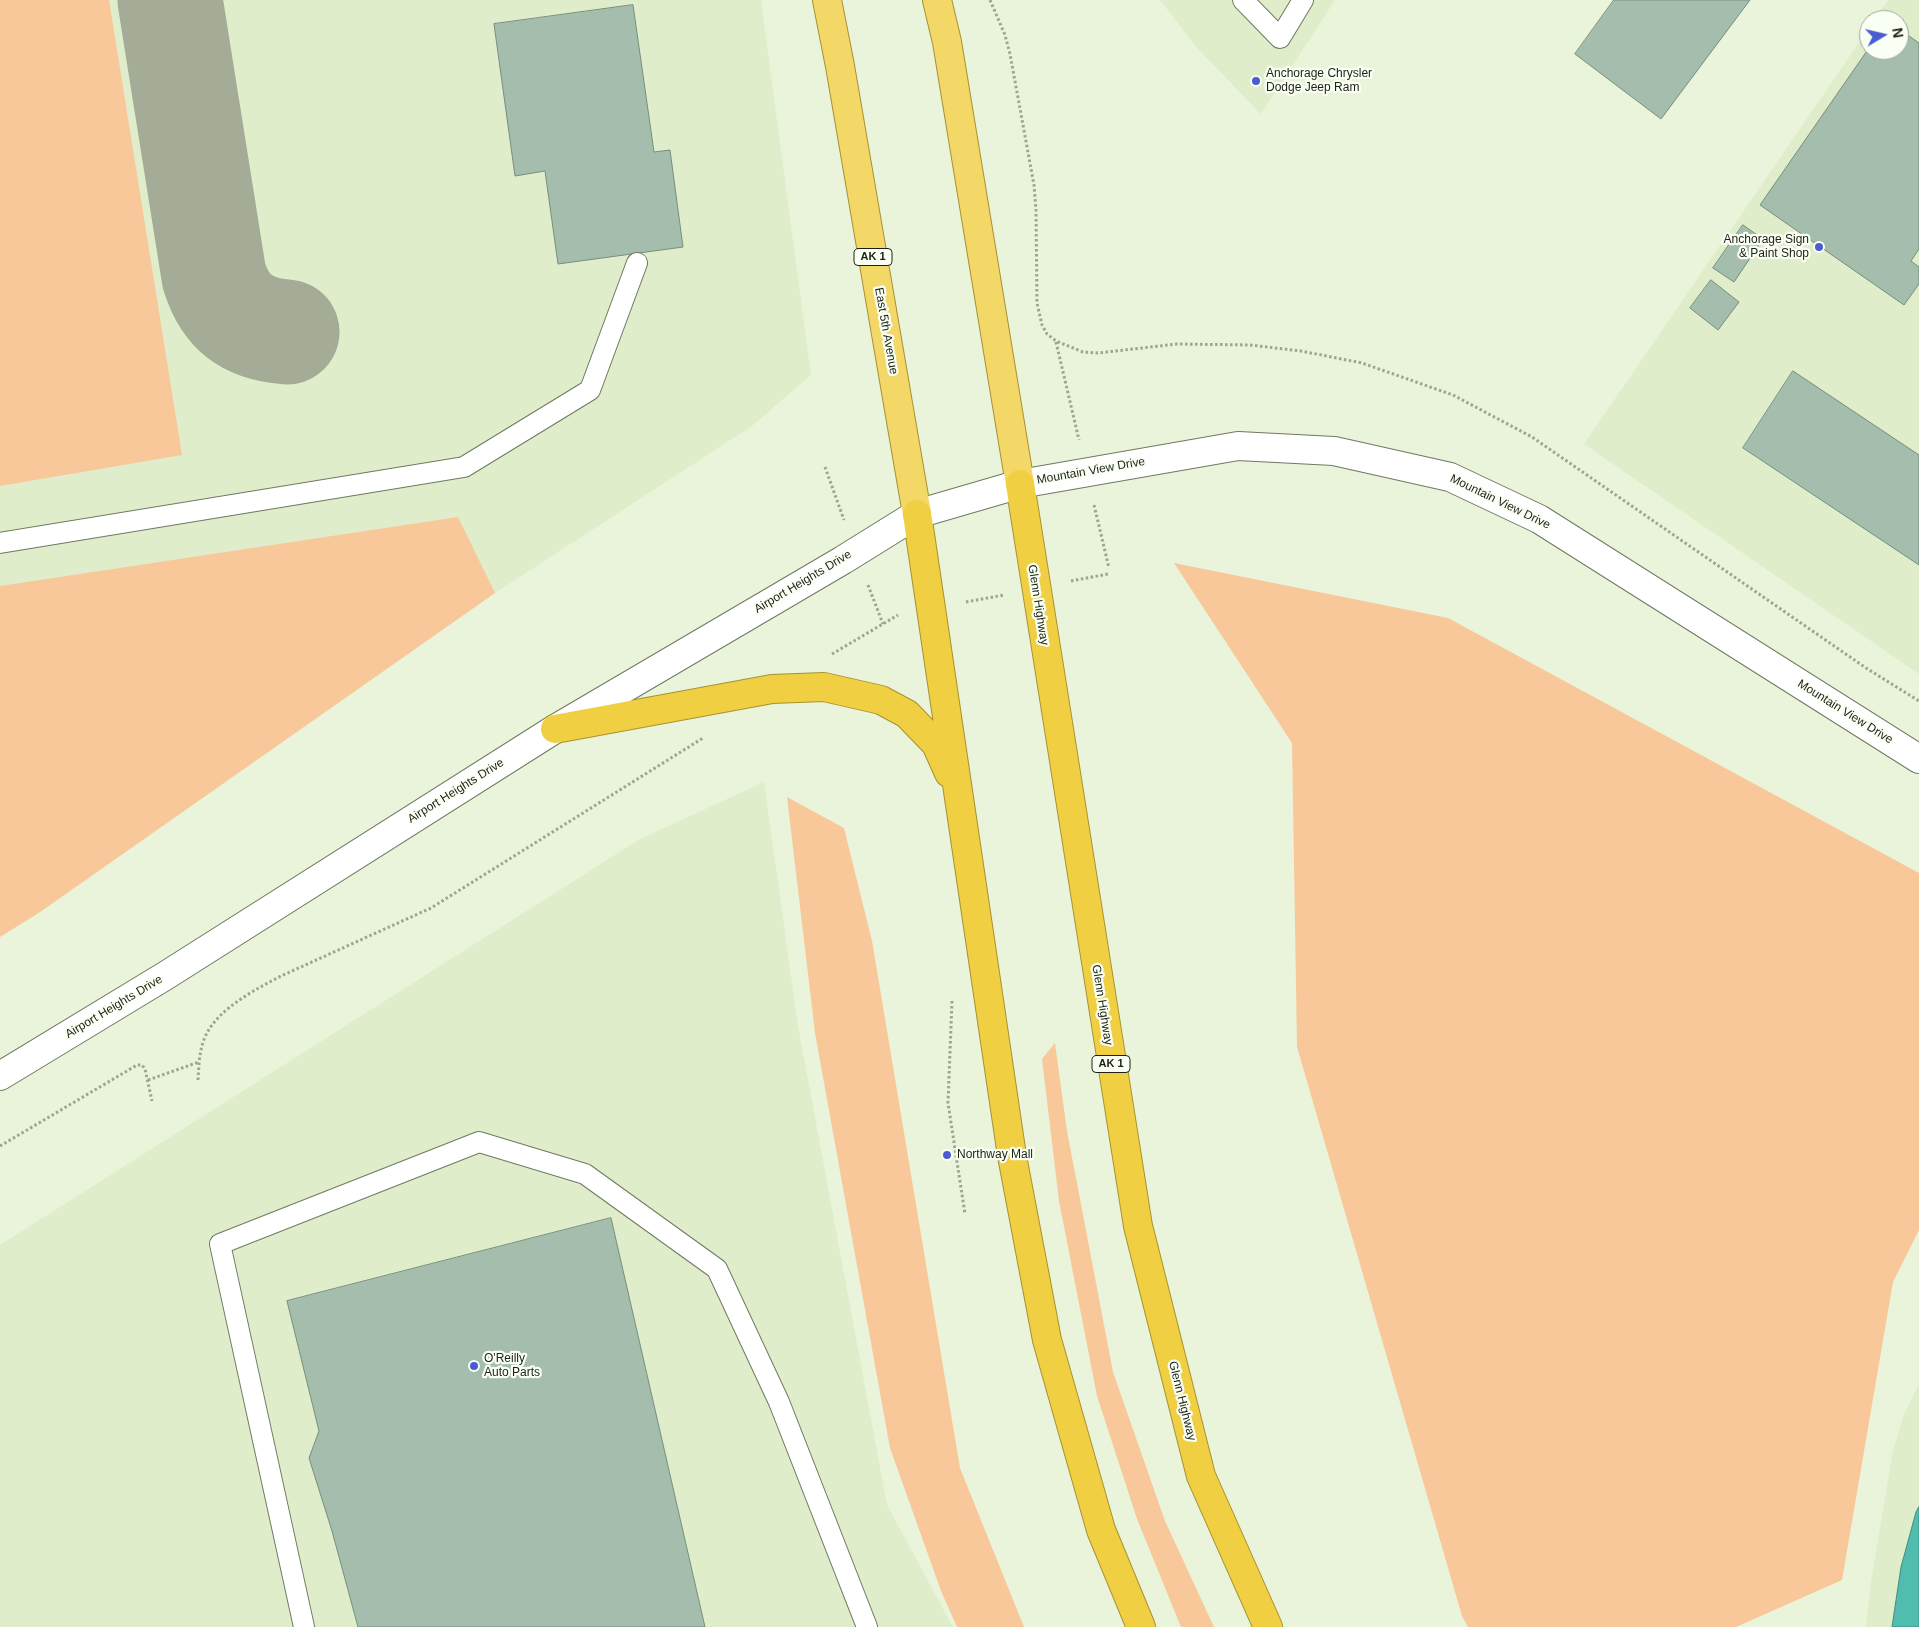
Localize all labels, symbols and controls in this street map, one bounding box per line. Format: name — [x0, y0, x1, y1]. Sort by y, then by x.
north arrow — [1859, 10, 1909, 60]
text: N — [1889, 27, 1907, 39]
place label: Anchorage Chrysler Dodge Jeep Ram — [1266, 67, 1372, 95]
marker: Anchorage Chrysler Dodge Jeep Ram — [1250, 75, 1262, 87]
place label: Anchorage Sign & Paint Shop — [1724, 233, 1809, 261]
marker: Anchorage Sign & Paint Shop — [1813, 241, 1825, 253]
road number: AK 1 — [854, 248, 892, 266]
street label: East 5th Avenue — [871, 286, 901, 376]
street label: Mountain View Drive — [1036, 454, 1146, 488]
street label: Mountain View Drive — [1447, 471, 1553, 533]
street label: Airport Heights Drive — [752, 547, 854, 617]
street label: Glenn Highway — [1025, 564, 1051, 646]
street label: Mountain View Drive — [1795, 677, 1895, 747]
street label: Airport Heights Drive — [405, 756, 507, 826]
street label: Glenn Highway — [1089, 964, 1115, 1046]
street label: Airport Heights Drive — [63, 972, 165, 1042]
road number: AK 1 — [1092, 1056, 1130, 1072]
place label: Northway Mall — [957, 1148, 1033, 1162]
marker: Northway Mall — [941, 1149, 953, 1161]
place label: O'Reilly Auto Parts — [484, 1352, 540, 1380]
marker: O'Reilly Auto Parts — [468, 1360, 480, 1372]
street label: Glenn Highway — [1165, 1360, 1199, 1442]

